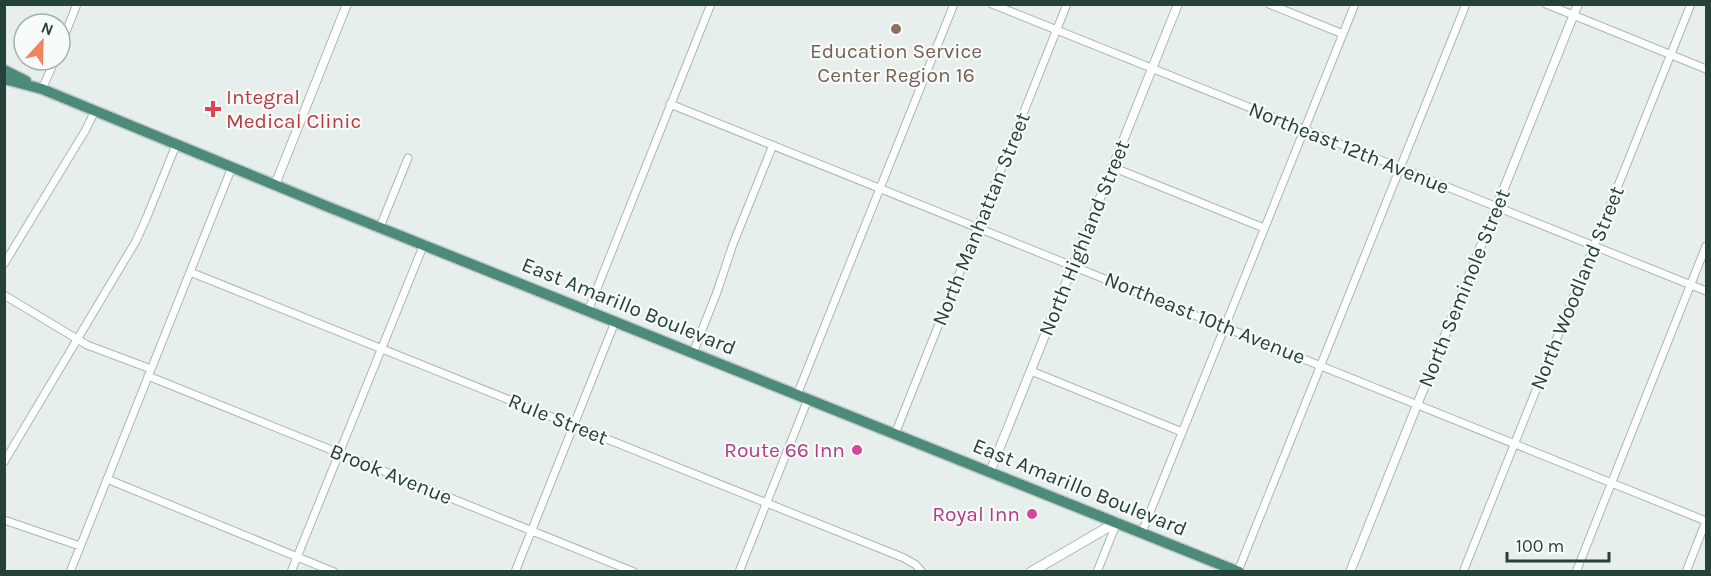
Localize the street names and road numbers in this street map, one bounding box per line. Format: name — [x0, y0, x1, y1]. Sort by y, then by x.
street label: Northeast 12th Avenue — [1245, 97, 1453, 199]
street label: North Manhattan Street — [927, 109, 1035, 329]
street label: North Highland Street — [1034, 137, 1134, 339]
street label: North Woodland Street — [1525, 183, 1629, 393]
street label: North Seminole Street — [1413, 185, 1515, 391]
street label: East Amarillo Boulevard — [518, 252, 740, 360]
street label: Northeast 10th Avenue — [1101, 267, 1309, 369]
street label: Rule Street — [505, 388, 611, 450]
street label: East Amarillo Boulevard — [969, 433, 1191, 541]
street label: Brook Avenue — [326, 439, 456, 509]

